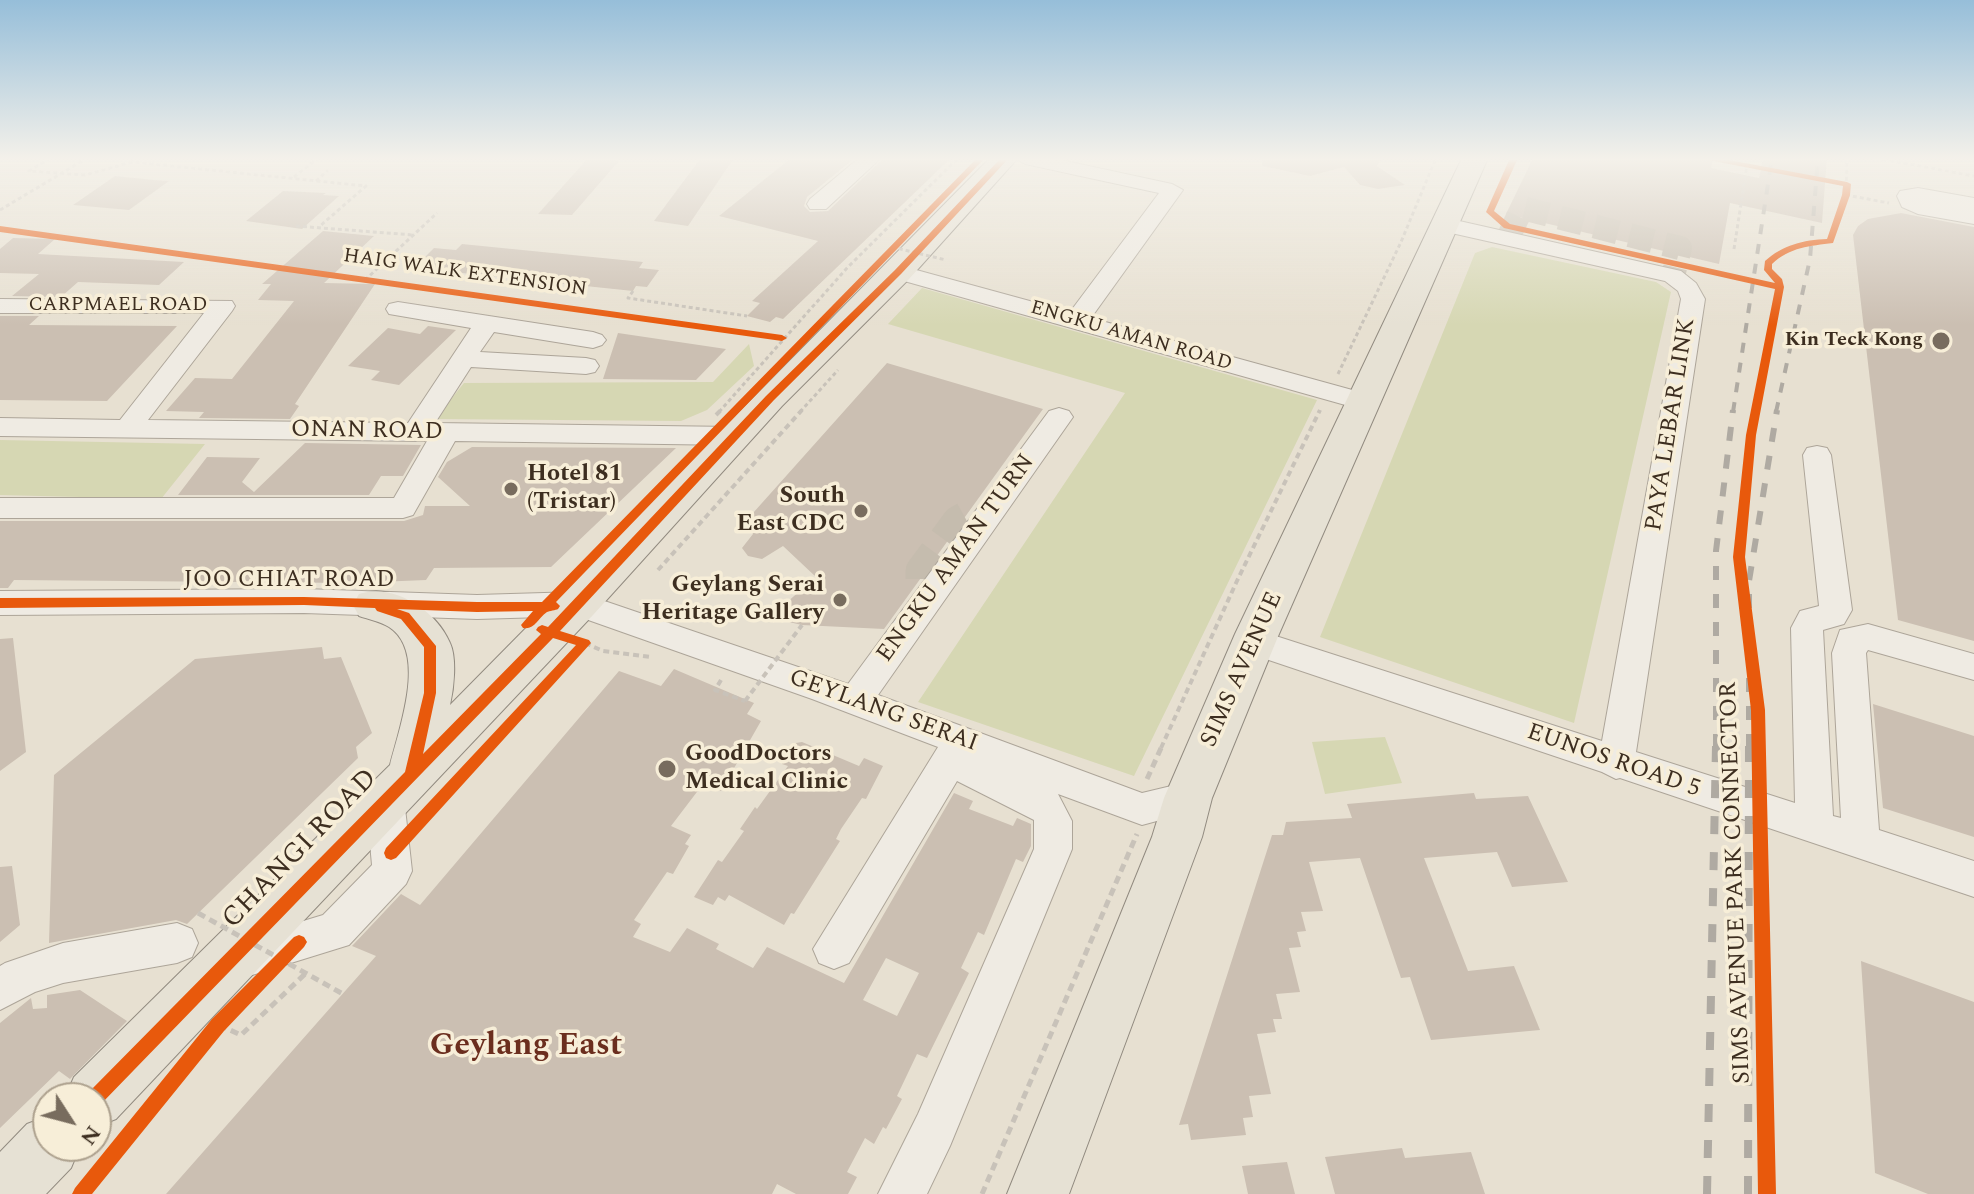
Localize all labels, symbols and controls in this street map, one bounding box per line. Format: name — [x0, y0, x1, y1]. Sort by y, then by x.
street label: HAIG WALK EXTENSION — [342, 245, 588, 303]
street label: CARPMAEL ROAD — [28, 294, 208, 318]
street label: ENGKU AMAN ROAD — [1027, 297, 1235, 377]
street label: PAYA LEBAR LINK — [1641, 317, 1703, 533]
place label: Kin Teck Kong — [1785, 329, 1923, 353]
marker: Kin Teck Kong — [1930, 330, 1952, 352]
street label: ONAN ROAD — [291, 416, 443, 448]
street label: ENGKU AMAN TURN — [872, 449, 1042, 669]
place label: Hotel 81 (Tristar) — [527, 461, 622, 517]
marker: Hotel 81 (Tristar) — [502, 480, 520, 498]
place label: South East CDC — [737, 483, 845, 539]
marker: South East CDC — [852, 502, 870, 520]
street label: JOO CHIAT ROAD — [183, 567, 395, 595]
place label: Geylang Serai Heritage Gallery — [641, 572, 824, 628]
street label: SIMS AVENUE — [1196, 588, 1290, 752]
marker: Geylang Serai Heritage Gallery — [831, 591, 849, 609]
street label: GEYLANG SERAI — [785, 664, 981, 760]
street label: SIMS AVENUE PARK CONNECTOR — [1716, 681, 1758, 1085]
street label: EUNOS ROAD 5 — [1523, 719, 1703, 805]
place label: GoodDoctors Medical Clinic — [685, 741, 848, 797]
marker: GoodDoctors Medical Clinic — [656, 758, 678, 780]
street label: CHANGI ROAD — [216, 763, 386, 937]
district label: Geylang East — [430, 1029, 622, 1067]
north arrow — [32, 1082, 112, 1162]
text: N — [72, 1118, 109, 1152]

